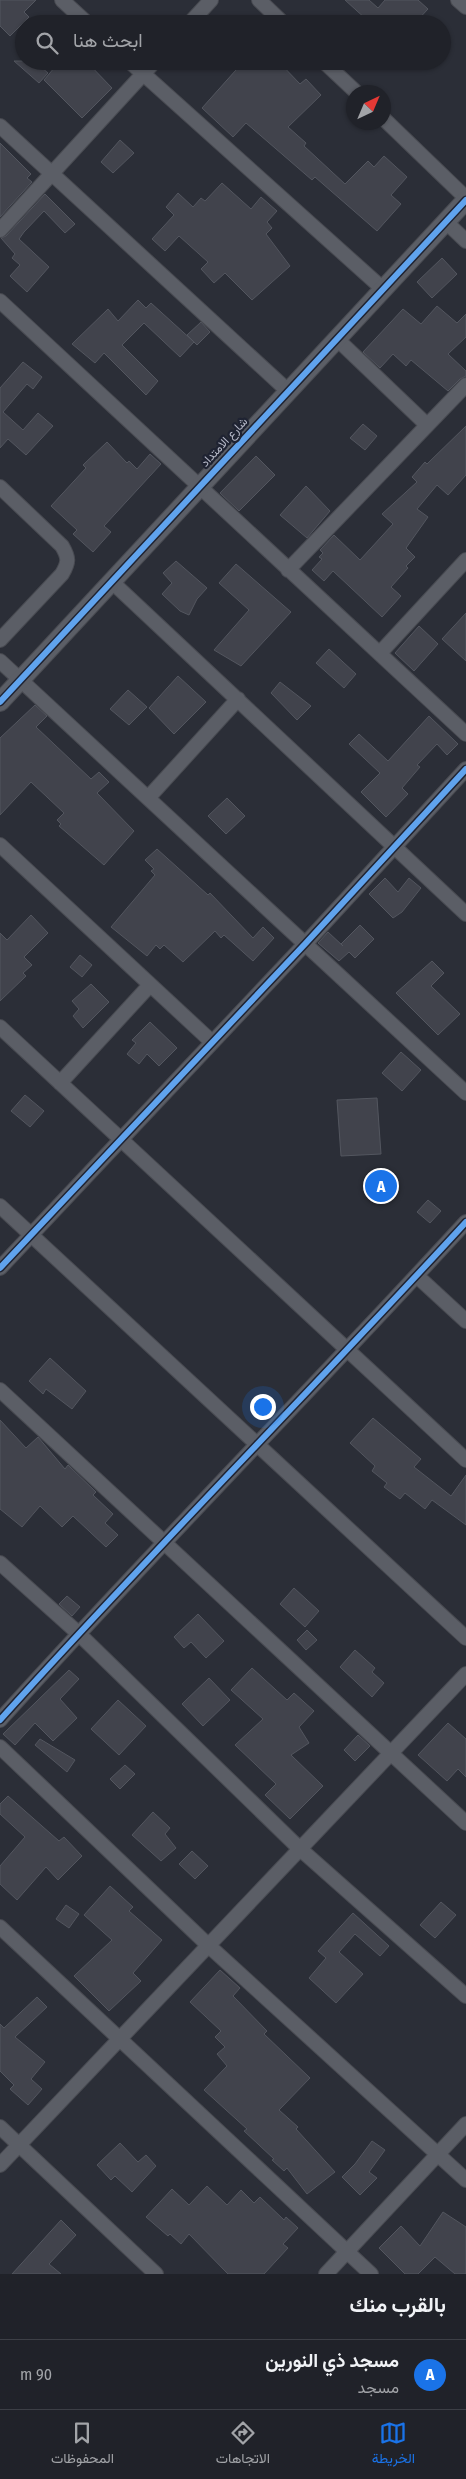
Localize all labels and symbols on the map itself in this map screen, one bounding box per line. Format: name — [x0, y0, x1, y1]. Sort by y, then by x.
north arrow — [346, 85, 391, 130]
street label: شارع الامتداد — [198, 414, 252, 471]
pin: A — [365, 1167, 397, 1205]
your location — [250, 1394, 276, 1420]

